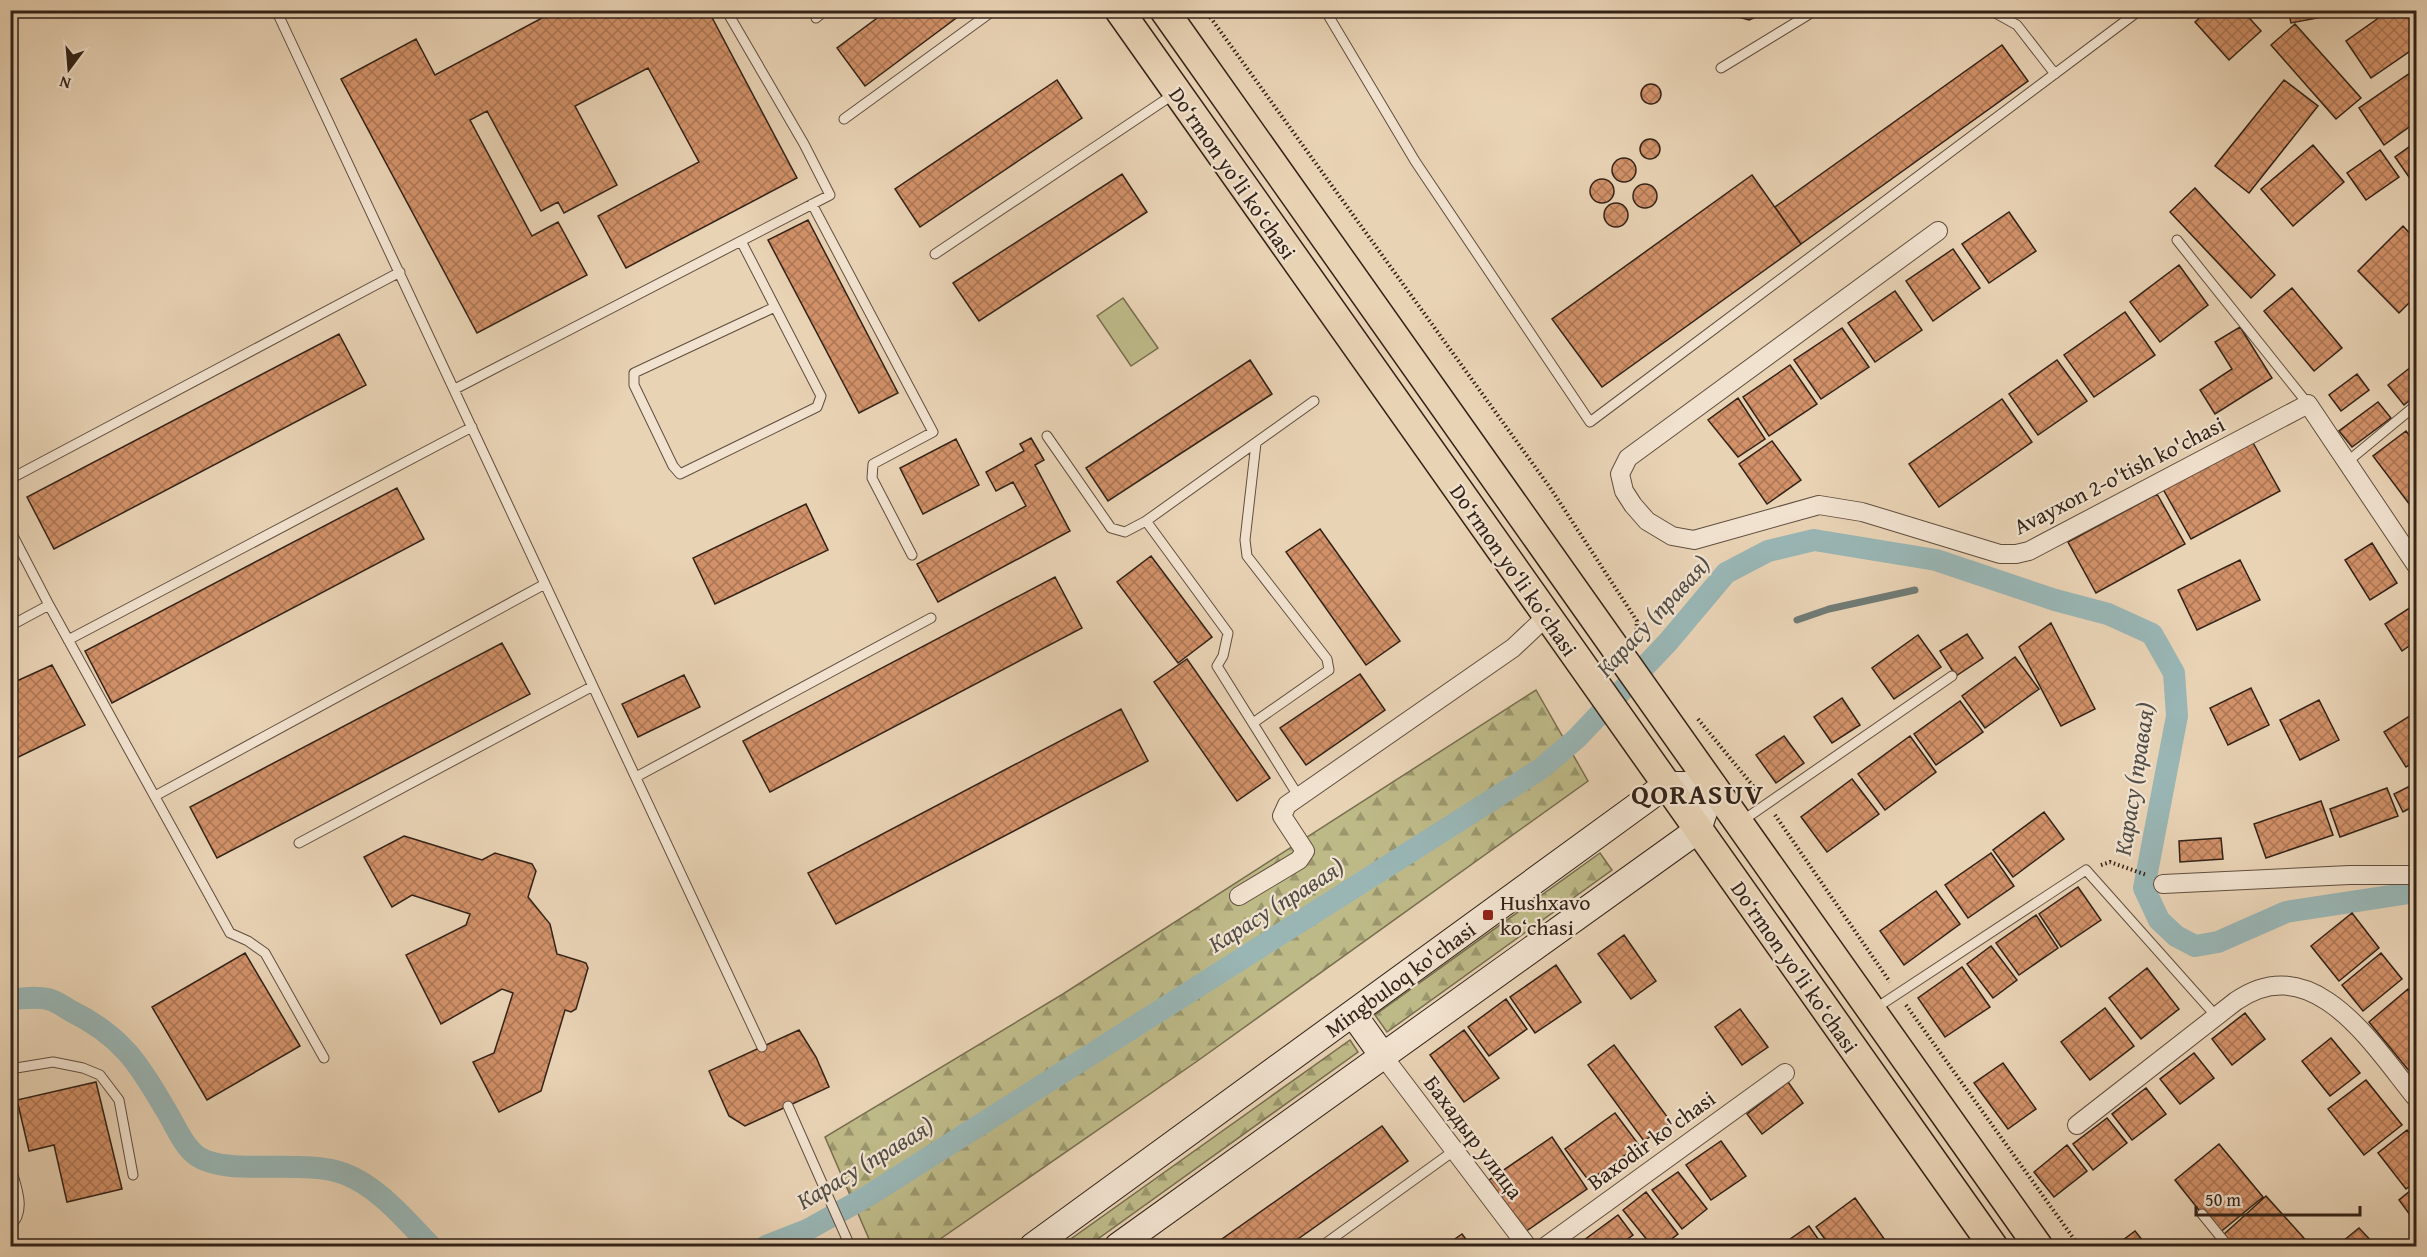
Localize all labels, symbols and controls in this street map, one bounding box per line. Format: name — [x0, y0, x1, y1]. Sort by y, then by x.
north arrow — [39, 39, 99, 99]
text: N — [56, 70, 73, 96]
street label: Do‘rmon yo‘li ko‘chasi — [1161, 80, 1305, 266]
street label: Avayxon 2-o'tish ko'chasi — [2008, 408, 2230, 542]
street label: Do‘rmon yo‘li ko‘chasi — [1442, 477, 1586, 663]
water label: Карасу (правая) — [1587, 547, 1719, 685]
water label: Карасу (правая) — [2105, 700, 2163, 858]
district label: QORASUV — [1631, 773, 1765, 814]
water label: Карасу (правая) — [1201, 849, 1351, 961]
street label: Do‘rmon yo‘li ko‘chasi — [1723, 874, 1867, 1060]
place label: Hushxavo koʻchasi — [1500, 886, 1591, 943]
marker: Hushxavo koʻchasi — [1481, 908, 1495, 922]
street label: Mingbuloq ko'chasi — [1318, 913, 1482, 1045]
street label: Бахадыр улица — [1417, 1068, 1532, 1206]
street label: Baxodir ko'chasi — [1580, 1083, 1722, 1197]
water label: Карасу (правая) — [790, 1108, 940, 1218]
scale bar — [2196, 1179, 2360, 1217]
text: 50 m — [2205, 1186, 2241, 1213]

